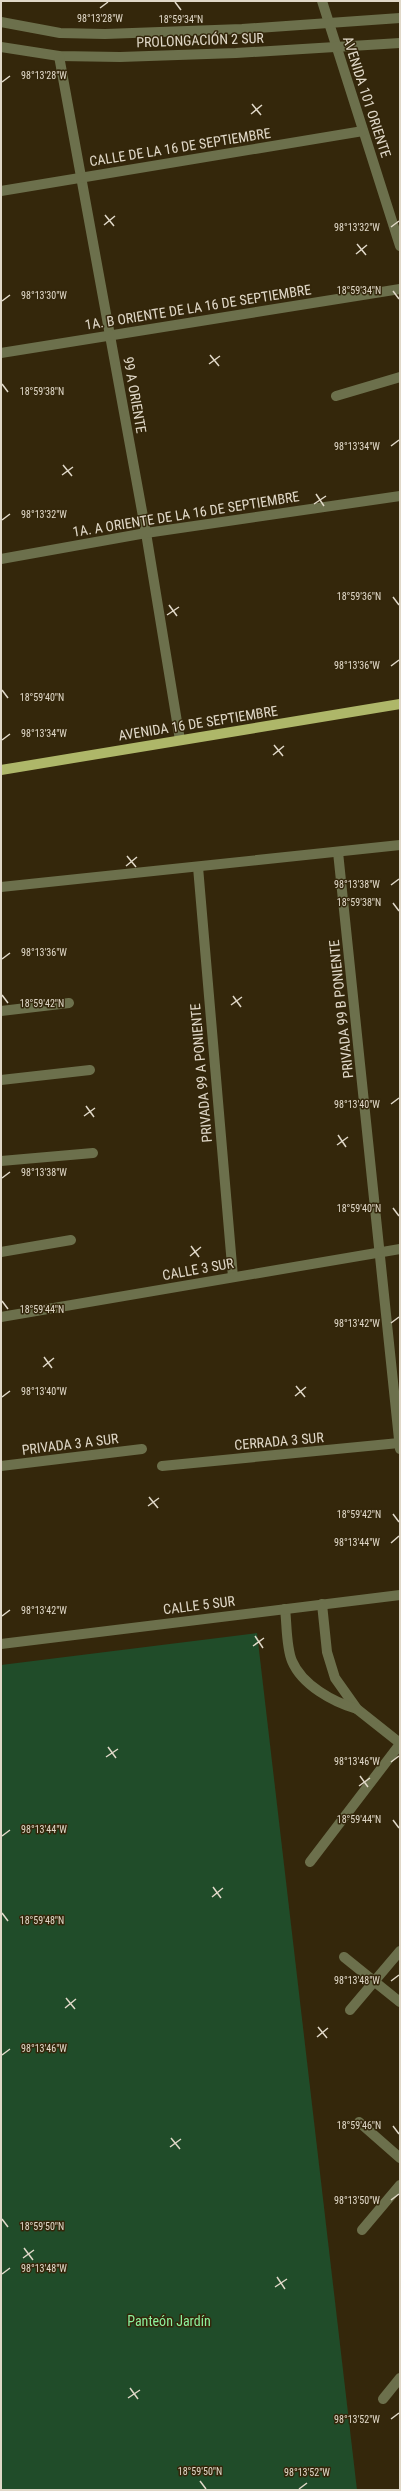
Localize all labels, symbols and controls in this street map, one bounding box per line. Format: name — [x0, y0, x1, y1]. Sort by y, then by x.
text: 98°13'28"W — [77, 13, 123, 24]
text: 18°59'34"N — [159, 14, 203, 25]
street label: PROLONGACIÓN 2 SUR — [136, 29, 265, 50]
street label: AVENIDA 101 ORIENTE — [340, 34, 394, 160]
text: 98°13'28"W — [21, 70, 67, 81]
street label: CALLE DE LA 16 DE SEPTIEMBRE — [88, 125, 272, 169]
text: 98°13'32"W — [334, 222, 380, 233]
street label: 1A. B ORIENTE DE LA 16 DE SEPTIEMBRE — [84, 281, 312, 333]
text: 18°59'34"N — [337, 285, 381, 296]
text: 98°13'30"W — [21, 290, 67, 301]
street label: 99 A ORIENTE — [120, 356, 150, 435]
text: 18°59'38"N — [20, 386, 64, 397]
text: 98°13'34"W — [334, 441, 380, 452]
street label: 1A. A ORIENTE DE LA 16 DE SEPTIEMBRE — [72, 488, 300, 540]
text: 98°13'32"W — [21, 509, 67, 520]
text: 18°59'36"N — [337, 591, 381, 602]
text: 98°13'36"W — [334, 660, 380, 671]
text: 18°59'40"N — [20, 692, 64, 703]
street label: AVENIDA 16 DE SEPTIEMBRE — [117, 702, 279, 744]
text: 98°13'34"W — [21, 728, 67, 739]
text: 98°13'38"W — [334, 879, 380, 890]
text: 18°59'38"N — [337, 897, 381, 908]
street label: PRIVADA 99 B PONIENTE — [326, 939, 356, 1079]
text: 98°13'36"W — [21, 947, 67, 958]
text: 18°59'42"N — [20, 998, 64, 1009]
street label: PRIVADA 99 A PONIENTE — [187, 1003, 215, 1143]
text: 98°13'40"W — [334, 1099, 380, 1110]
text: 98°13'38"W — [21, 1167, 67, 1178]
text: 18°59'40"N — [337, 1203, 381, 1214]
street label: CALLE 3 SUR — [161, 1255, 235, 1283]
text: 18°59'44"N — [20, 1304, 64, 1315]
text: 98°13'42"W — [334, 1318, 380, 1329]
text: 98°13'40"W — [21, 1386, 67, 1397]
street label: CERRADA 3 SUR — [234, 1429, 325, 1453]
street label: PRIVADA 3 A SUR — [21, 1430, 120, 1458]
text: 18°59'42"N — [337, 1509, 381, 1520]
text: 98°13'44"W — [334, 1537, 380, 1548]
street label: CALLE 5 SUR — [162, 1593, 236, 1617]
text: 98°13'42"W — [21, 1605, 67, 1616]
text: 98°13'46"W — [334, 1756, 380, 1767]
text: 18°59'44"N — [337, 1814, 381, 1825]
text: 98°13'44"W — [21, 1824, 67, 1835]
text: 18°59'48"N — [20, 1915, 64, 1926]
text: 98°13'48"W — [334, 1975, 380, 1986]
text: 98°13'46"W — [21, 2043, 67, 2054]
text: 18°59'46"N — [337, 2120, 381, 2131]
text: 98°13'50"W — [334, 2195, 380, 2206]
text: 18°59'50"N — [20, 2221, 64, 2232]
text: 98°13'48"W — [21, 2263, 67, 2274]
park label: Panteón Jardín — [127, 2313, 211, 2329]
text: 98°13'52"W — [334, 2414, 380, 2425]
text: 18°59'50"N — [178, 2466, 222, 2477]
text: 98°13'52"W — [284, 2467, 330, 2478]

